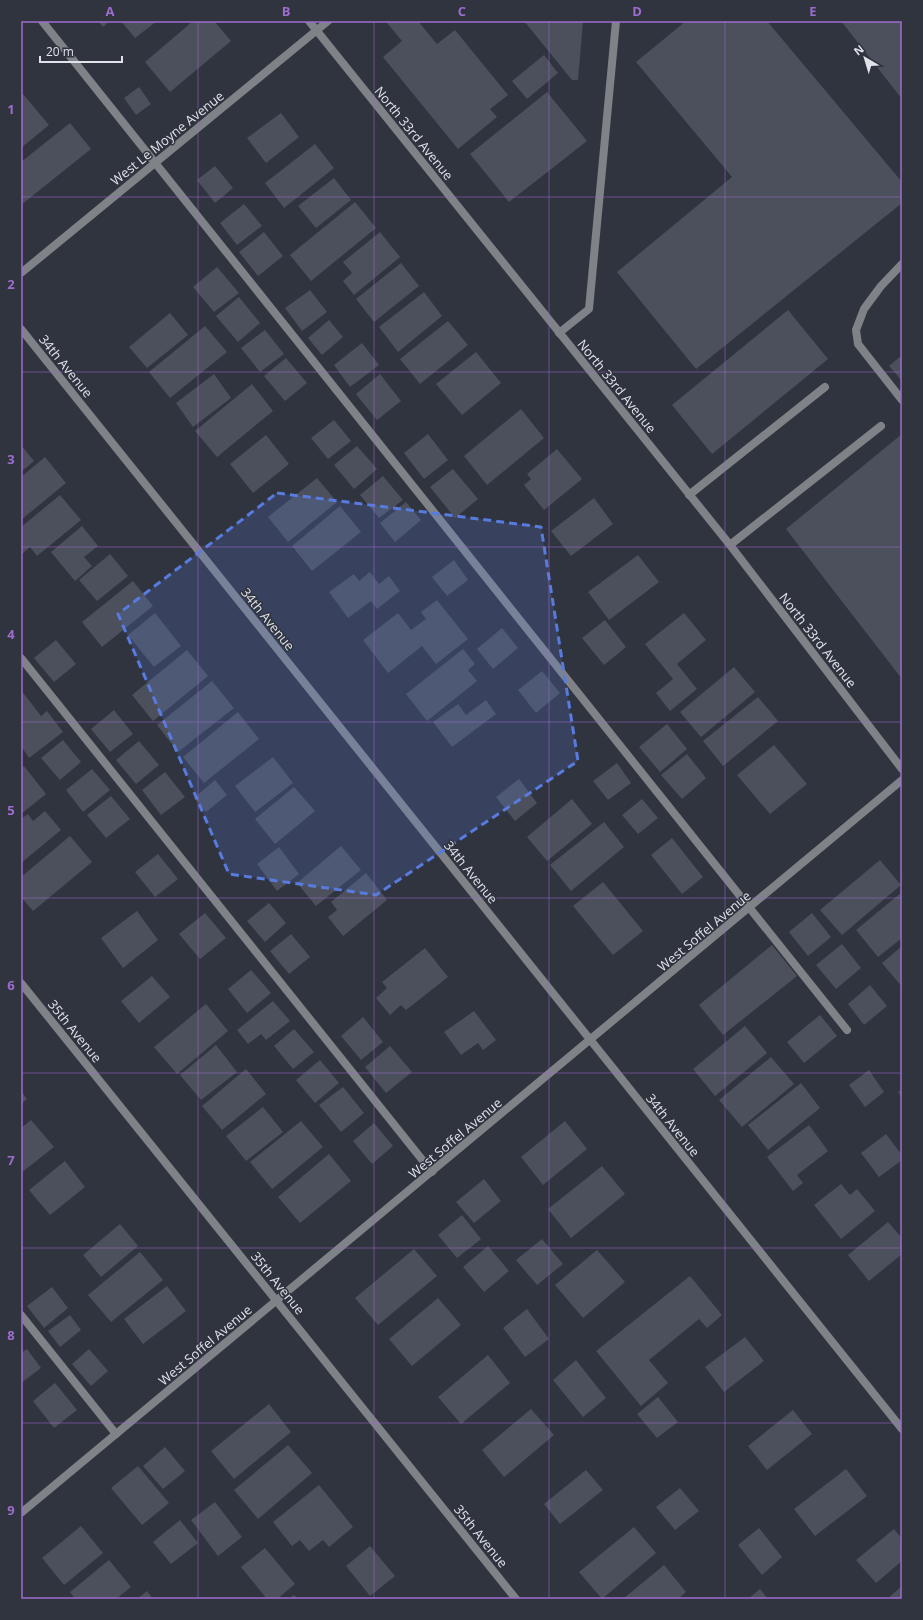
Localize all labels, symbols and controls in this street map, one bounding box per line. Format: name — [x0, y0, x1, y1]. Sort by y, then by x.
text: A — [106, 2, 115, 20]
text: B — [282, 2, 291, 20]
text: C — [458, 2, 466, 20]
text: D — [632, 2, 642, 20]
text: E — [809, 2, 817, 20]
scale bar — [40, 38, 122, 64]
north arrow — [845, 38, 885, 78]
text: N — [850, 41, 867, 58]
text: 20 m — [46, 43, 74, 60]
street label: North 33rd Avenue — [371, 82, 457, 184]
street label: West Le Moyne Avenue — [107, 87, 227, 189]
text: 1 — [7, 100, 15, 118]
text: 2 — [7, 275, 15, 293]
street label: 34th Avenue — [35, 331, 97, 401]
street label: North 33rd Avenue — [574, 335, 660, 437]
text: 3 — [7, 450, 15, 468]
street label: 34th Avenue — [237, 584, 299, 654]
street label: North 33rd Avenue — [775, 589, 861, 691]
text: 4 — [7, 625, 15, 643]
text: 5 — [7, 801, 15, 819]
street label: 34th Avenue — [440, 837, 502, 907]
street label: West Soffel Avenue — [654, 887, 754, 975]
text: 6 — [7, 976, 15, 994]
street label: 35th Avenue — [44, 996, 106, 1066]
street label: 34th Avenue — [642, 1090, 704, 1160]
street label: West Soffel Avenue — [405, 1094, 505, 1182]
text: 7 — [7, 1151, 15, 1169]
street label: 35th Avenue — [247, 1248, 309, 1318]
street label: West Soffel Avenue — [155, 1301, 255, 1389]
text: 8 — [7, 1326, 15, 1344]
text: 9 — [7, 1501, 15, 1519]
street label: 35th Avenue — [450, 1501, 512, 1571]

